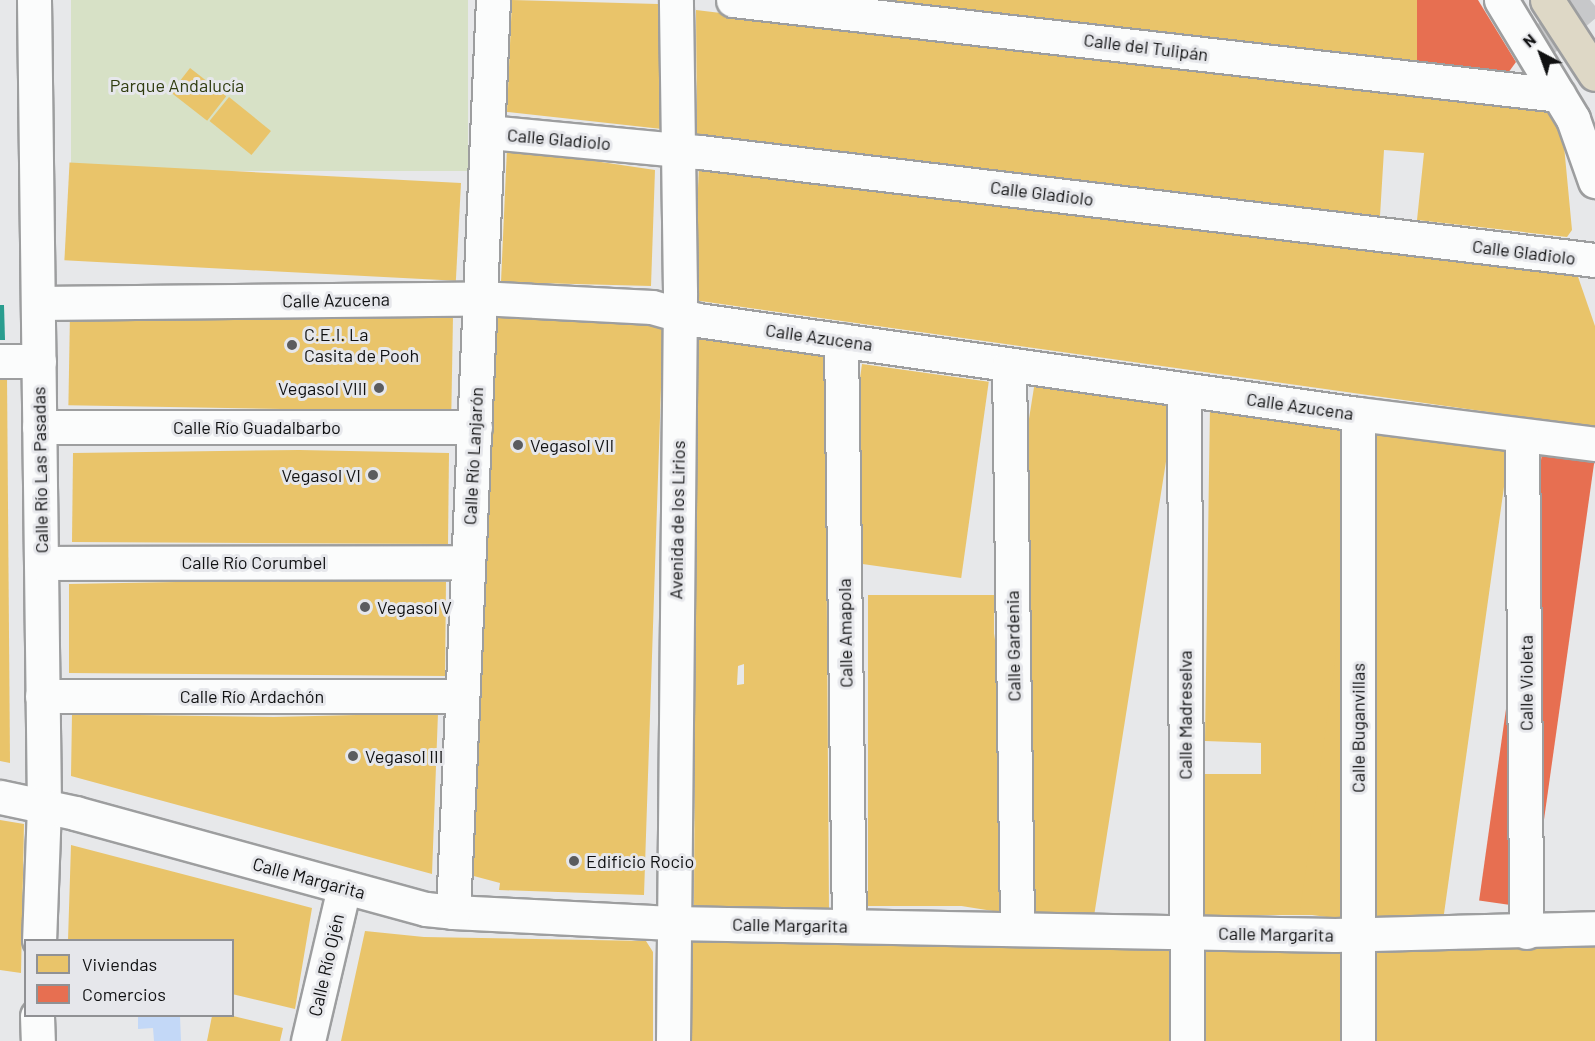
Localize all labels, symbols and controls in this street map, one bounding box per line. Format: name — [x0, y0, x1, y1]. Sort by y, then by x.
north arrow — [1511, 24, 1571, 84]
street label: Calle del Tulipán — [1083, 29, 1209, 65]
text: N — [1519, 29, 1539, 51]
park label: Parque Andalucía — [110, 74, 244, 96]
street label: Calle Gladiolo — [506, 124, 612, 154]
street label: Calle Gladiolo — [989, 176, 1095, 210]
street label: Calle Gladiolo — [1471, 235, 1577, 269]
street label: Calle Azucena — [282, 288, 390, 312]
street label: Calle Azucena — [764, 319, 874, 355]
place label: C.E.I. La Casita de Pooh — [304, 324, 419, 366]
marker: C.E.I. La Casita de Pooh — [285, 338, 299, 352]
place label: Vegasol VIII — [278, 377, 367, 399]
marker: Vegasol VIII — [372, 381, 386, 395]
street label: Calle Río Las Pasadas — [28, 386, 52, 554]
street label: Calle Río Lanjarón — [459, 386, 487, 526]
street label: Calle Azucena — [1245, 388, 1355, 424]
street label: Calle Río Guadalbarbo — [173, 416, 341, 438]
place label: Vegasol VII — [530, 434, 614, 456]
marker: Vegasol VII — [511, 438, 525, 452]
street label: Avenida de los Lirios — [665, 440, 689, 600]
place label: Vegasol VI — [281, 464, 361, 486]
marker: Vegasol VI — [366, 468, 380, 482]
street label: Calle Río Corumbel — [182, 551, 326, 573]
street label: Calle Amapola — [833, 578, 857, 688]
street label: Calle Gardenia — [1001, 590, 1025, 702]
place label: Vegasol V — [377, 596, 452, 618]
marker: Vegasol V — [358, 600, 372, 614]
street label: Calle Violeta — [1515, 635, 1537, 731]
street label: Calle Madreselva — [1174, 650, 1196, 780]
street label: Calle Buganvillas — [1347, 663, 1369, 793]
street label: Calle Río Ardachón — [180, 685, 324, 707]
place label: Vegasol III — [365, 745, 443, 767]
marker: Vegasol III — [346, 749, 360, 763]
place label: Edificio Rocio — [586, 850, 694, 872]
street label: Calle Margarita — [250, 853, 368, 903]
marker: Edificio Rocio — [567, 854, 581, 868]
street label: Calle Río Ojén — [304, 912, 348, 1018]
street label: Calle Margarita — [732, 913, 848, 937]
street label: Calle Margarita — [1218, 922, 1334, 946]
legend — [24, 939, 234, 1017]
text: Viviendas — [82, 953, 157, 975]
text: Comercios — [82, 983, 166, 1005]

